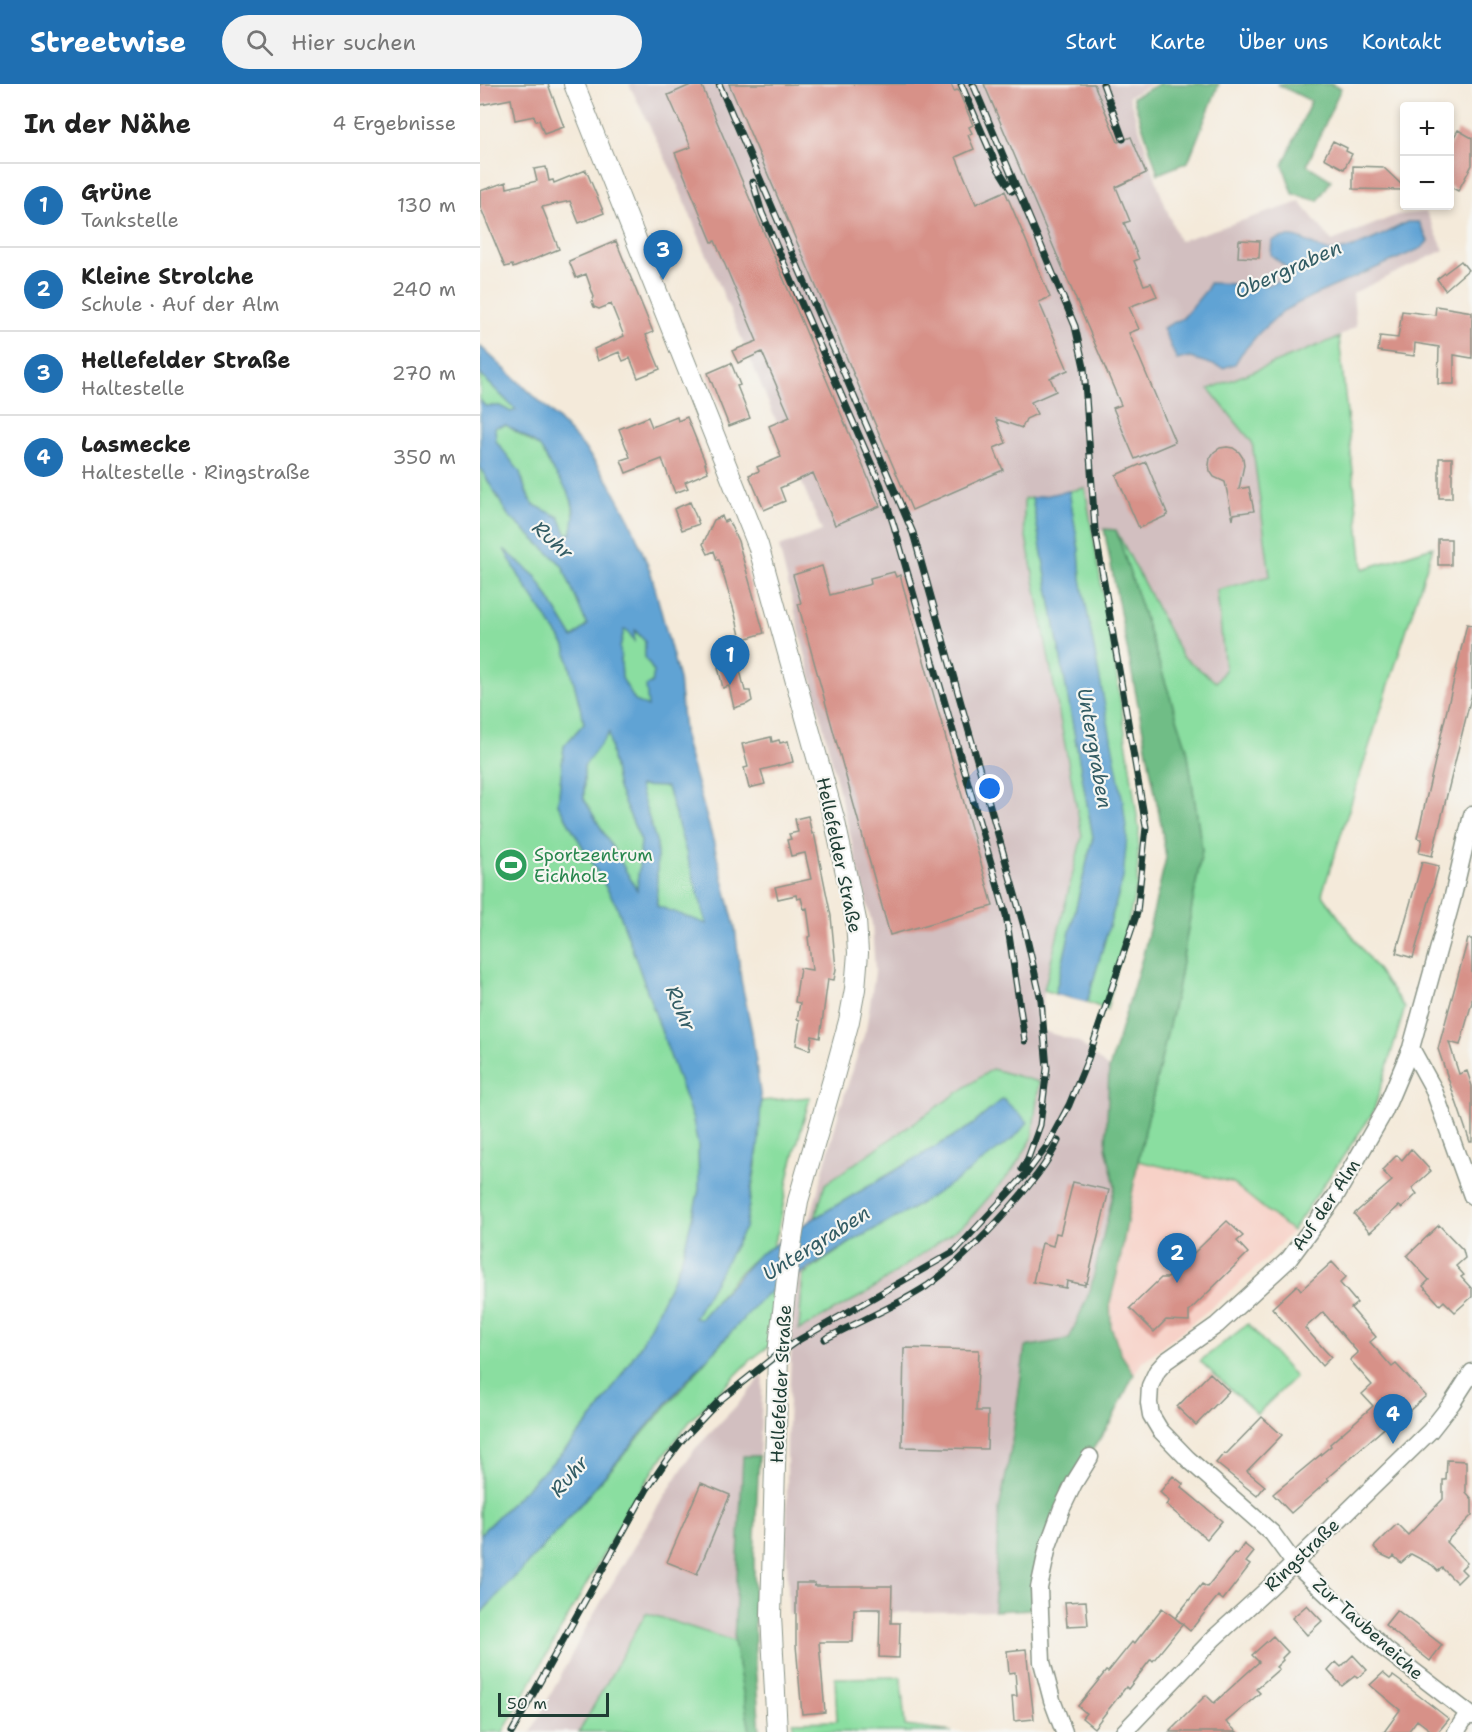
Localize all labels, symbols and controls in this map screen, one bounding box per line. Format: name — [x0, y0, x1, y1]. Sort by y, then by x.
search box — [222, 15, 642, 69]
text: Streetwise — [30, 23, 186, 61]
icon: search — [243, 26, 276, 59]
text: Hier suchen — [291, 28, 416, 57]
text: Start — [1066, 28, 1117, 56]
text: Karte — [1150, 28, 1206, 56]
text: Über uns — [1239, 28, 1329, 56]
text: Kontakt — [1362, 28, 1442, 56]
map controls — [1400, 102, 1454, 210]
button: + — [1400, 102, 1454, 156]
text: In der Nähe — [24, 106, 191, 141]
text: 4 Ergebnisse — [332, 110, 456, 136]
button: − — [1400, 156, 1454, 210]
text: Grüne — [81, 178, 152, 207]
text: 1 — [39, 192, 48, 218]
text: 130 m — [397, 192, 456, 218]
text: Tankstelle — [81, 207, 179, 233]
pin: 3 — [644, 230, 682, 280]
water label: Obergraben — [1230, 234, 1346, 304]
text: Kleine Strolche — [81, 262, 254, 291]
text: 2 — [37, 276, 51, 302]
text: 240 m — [391, 276, 456, 302]
text: Schule · Auf der Alm — [81, 291, 280, 317]
text: Hellefelder Straße — [81, 346, 291, 375]
text: 3 — [37, 360, 51, 386]
text: 270 m — [392, 360, 456, 386]
text: Haltestelle — [81, 375, 185, 401]
text: Lasmecke — [81, 430, 191, 459]
text: 4 — [37, 444, 51, 470]
text: 350 m — [392, 444, 456, 470]
text: Haltestelle · Ringstraße — [81, 459, 310, 485]
water label: Ruhr — [527, 515, 579, 566]
pin: 1 — [710, 636, 750, 685]
water label: Untergraben — [1072, 686, 1118, 810]
your location — [975, 774, 1004, 803]
street label: Hellefelder Straße — [811, 775, 867, 935]
place label: Sportzentrum Eichholz — [534, 843, 653, 888]
sports icon: Sportzentrum Eichholz — [493, 847, 529, 883]
water label: Ruhr — [660, 981, 702, 1035]
street label: Auf der Alm — [1286, 1154, 1366, 1256]
water label: Untergraben — [757, 1200, 875, 1286]
pin: 2 — [1158, 1234, 1196, 1283]
street label: Hellefelder Straße — [765, 1304, 797, 1464]
pin: 4 — [1374, 1394, 1412, 1444]
water label: Ruhr — [544, 1449, 594, 1502]
street label: Ringstraße — [1259, 1513, 1345, 1597]
street label: Zur Taubeneiche — [1307, 1573, 1429, 1685]
scale bar — [498, 1690, 609, 1718]
text: 50 m — [507, 1693, 547, 1714]

